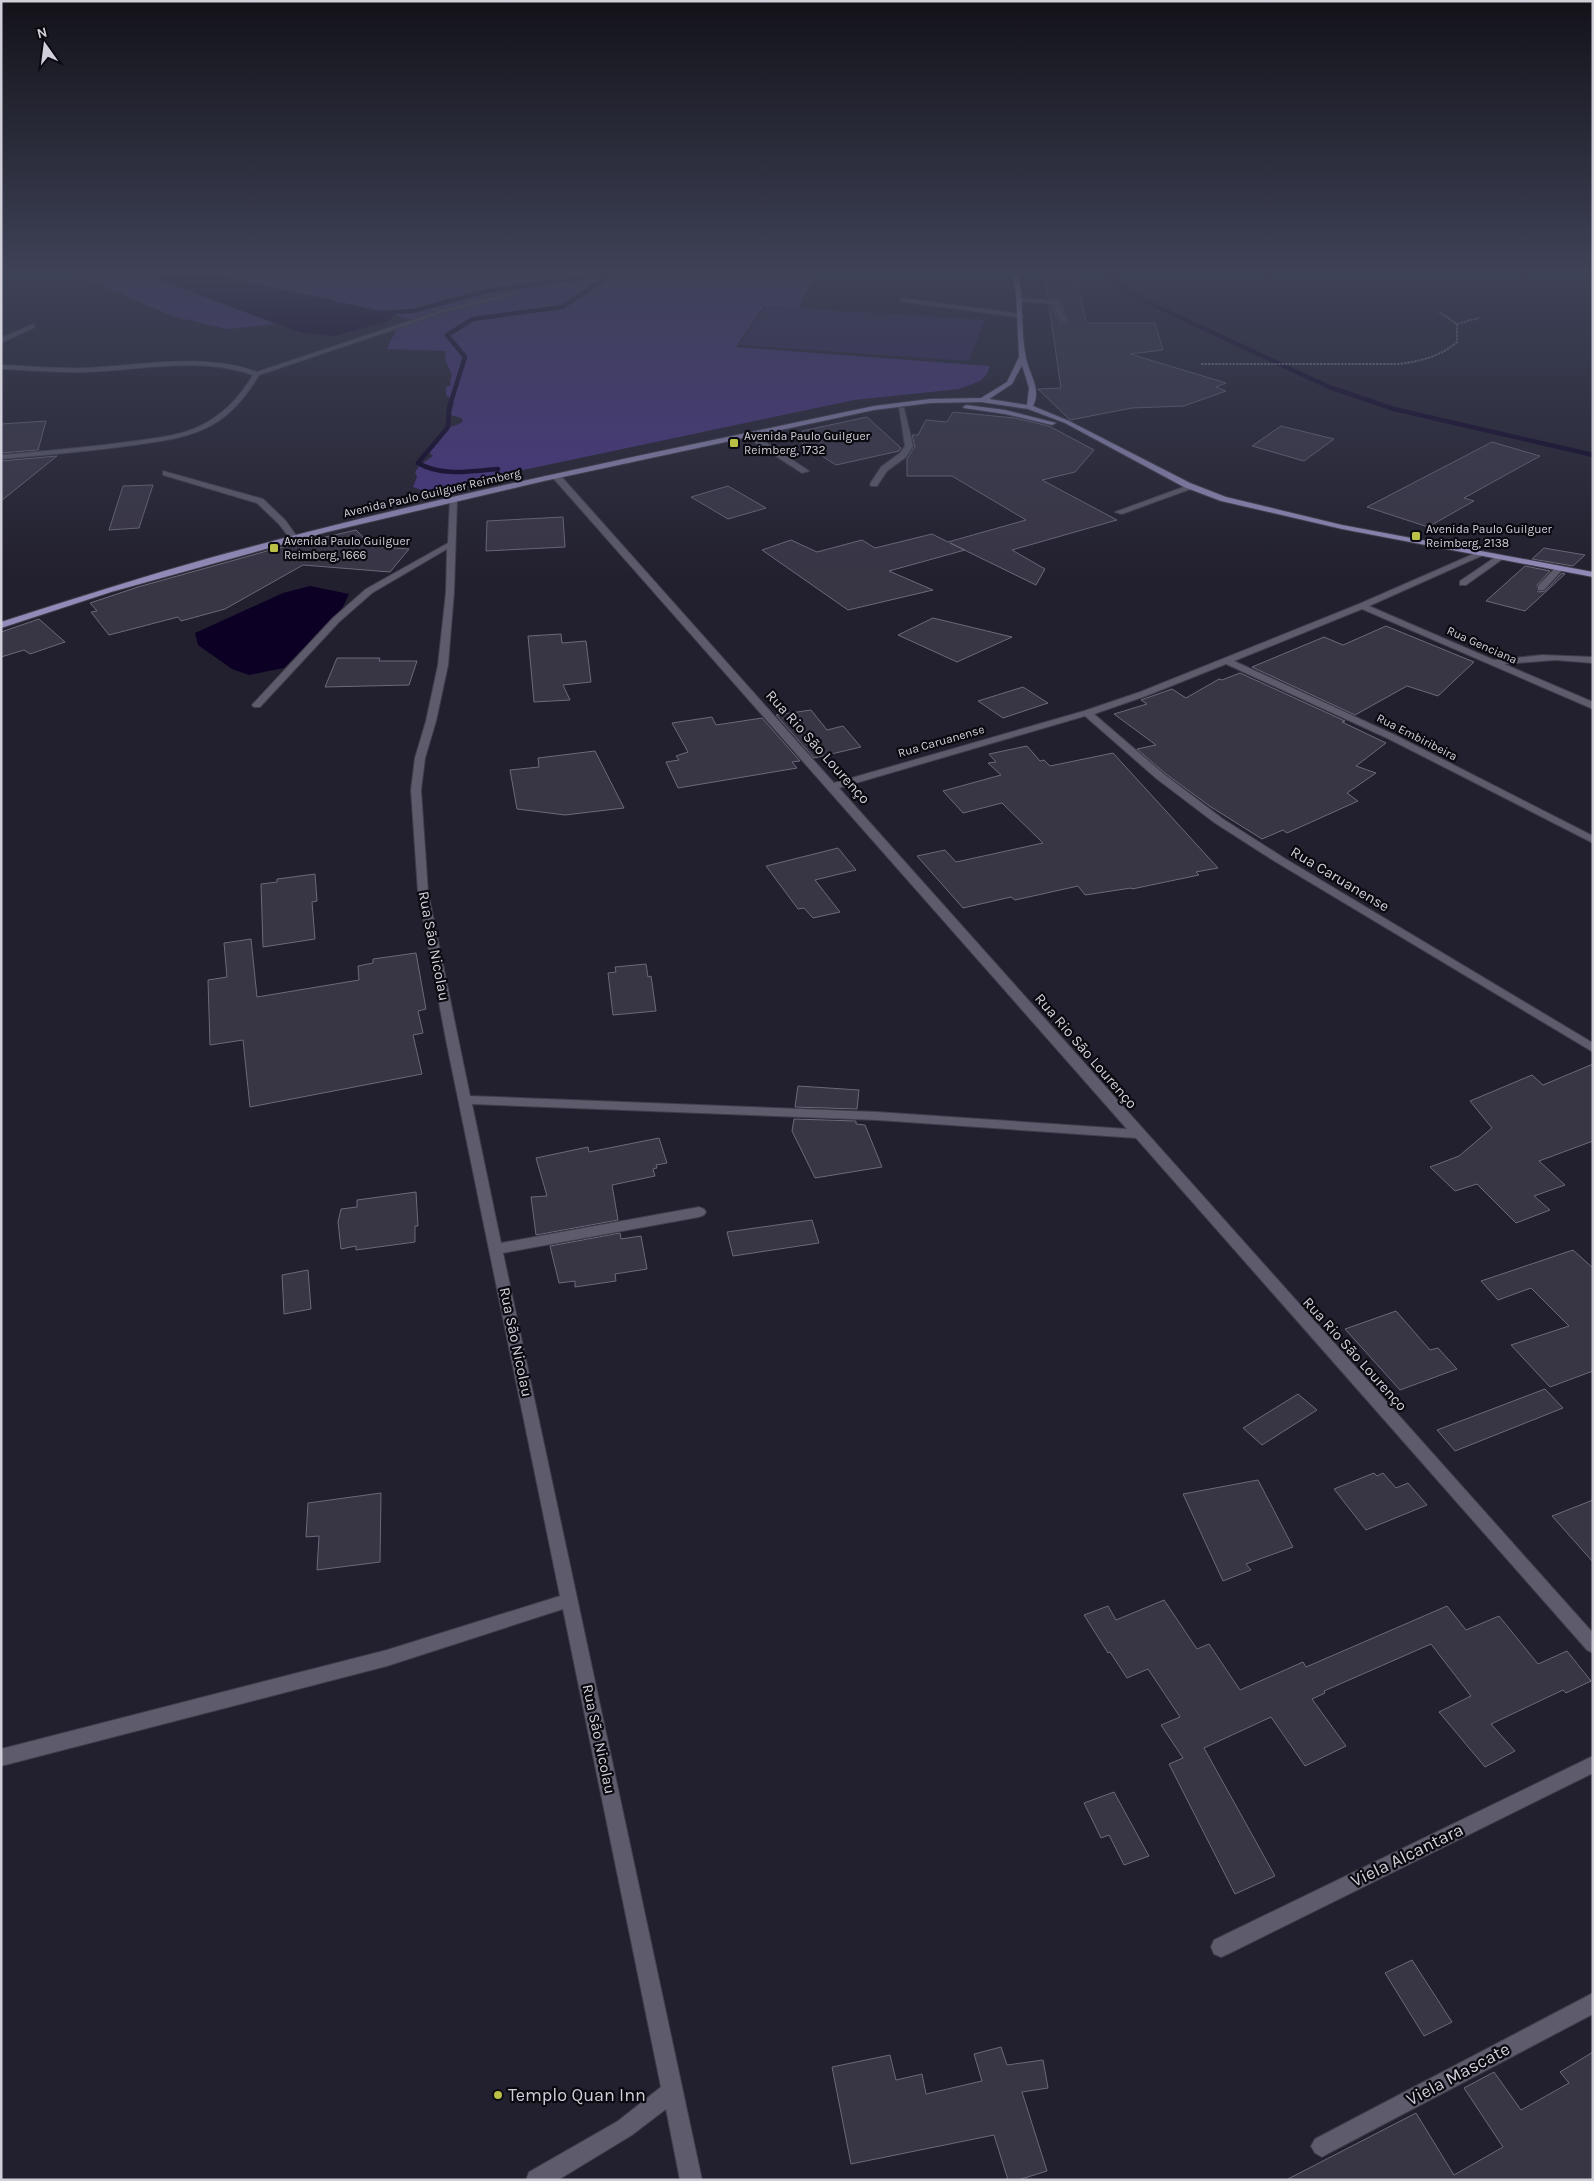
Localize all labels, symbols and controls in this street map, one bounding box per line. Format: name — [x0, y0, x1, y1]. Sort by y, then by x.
north arrow — [20, 20, 70, 70]
text: N — [35, 23, 49, 42]
place label: Avenida Paulo Guilguer Reimberg, 1732 — [744, 429, 871, 457]
marker: Avenida Paulo Guilguer Reimberg, 1732 — [728, 437, 740, 449]
street label: Avenida Paulo Guilguer Reimberg — [342, 466, 522, 520]
place label: Avenida Paulo Guilguer Reimberg, 2138 — [1426, 522, 1553, 550]
marker: Avenida Paulo Guilguer Reimberg, 2138 — [1410, 530, 1422, 542]
place label: Avenida Paulo Guilguer Reimberg, 1666 — [284, 534, 411, 562]
marker: Avenida Paulo Guilguer Reimberg, 1666 — [268, 542, 280, 554]
street label: Rua Genciana — [1445, 623, 1519, 667]
street label: Rua Rio São Lourenço — [762, 686, 874, 808]
street label: Rua Embiribeira — [1374, 711, 1460, 763]
street label: Rua Caruanense — [896, 722, 986, 760]
street label: Rua Caruanense — [1287, 843, 1393, 915]
street label: Rua São Nicolau — [415, 890, 453, 1002]
street label: Rua Rio São Lourenço — [1031, 990, 1141, 1112]
street label: Rua São Nicolau — [496, 1286, 536, 1398]
street label: Rua Rio São Lourenço — [1299, 1293, 1411, 1415]
street label: Rua São Nicolau — [579, 1683, 619, 1795]
street label: Viela Alcantara — [1347, 1818, 1467, 1892]
street label: Viela Mascate — [1403, 2038, 1513, 2110]
place label: Templo Quan Inn — [508, 2084, 646, 2106]
marker: Templo Quan Inn — [492, 2089, 504, 2101]

